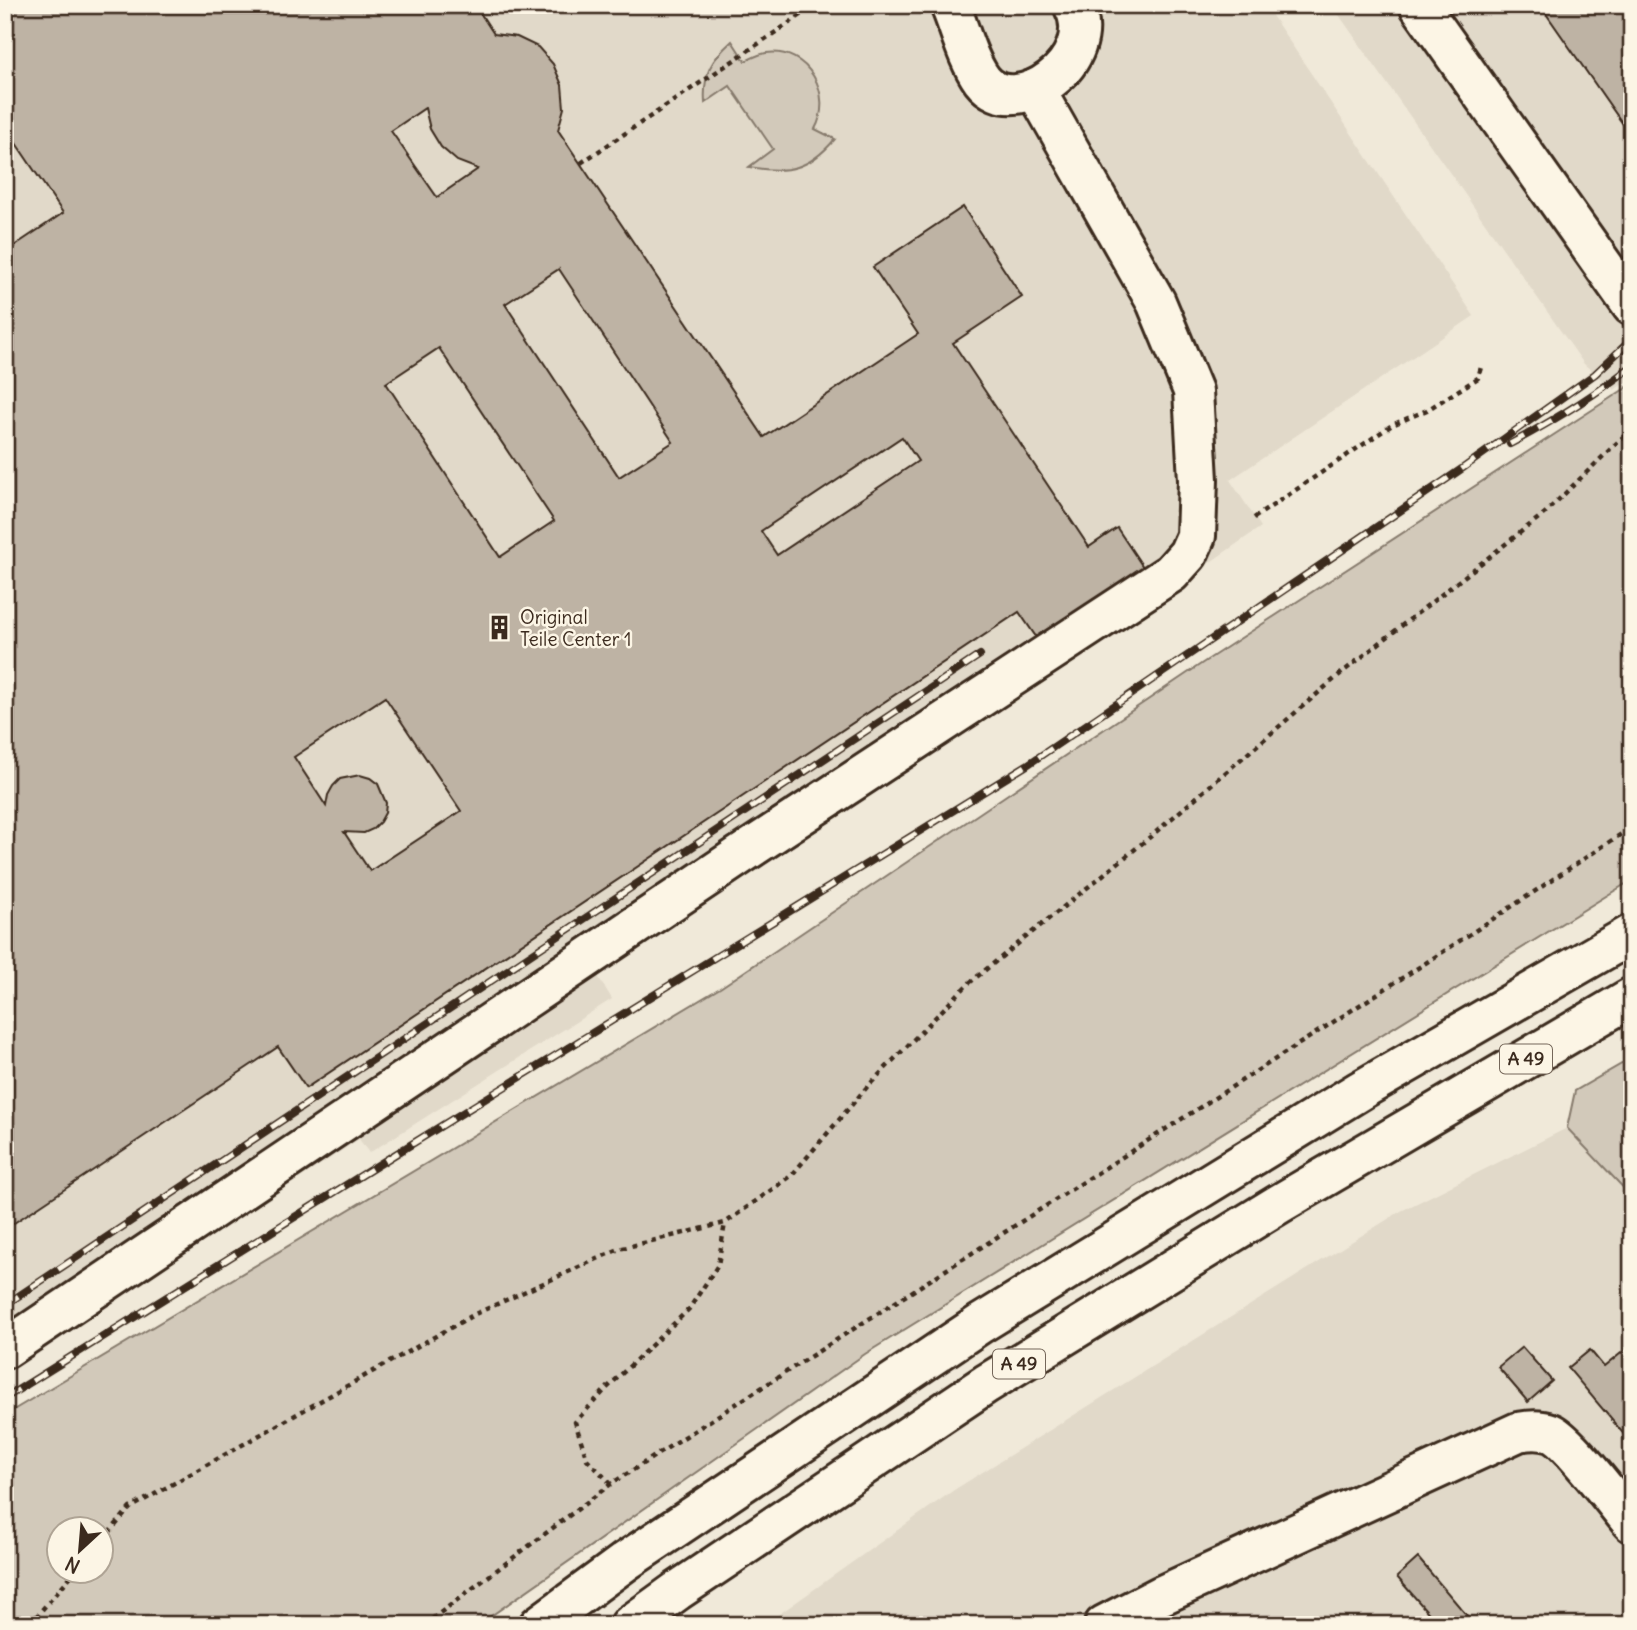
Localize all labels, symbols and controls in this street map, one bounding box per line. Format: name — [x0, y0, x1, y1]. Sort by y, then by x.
place label: Original Teile Center 1 — [520, 605, 631, 651]
building icon: Original Teile Center 1 — [486, 614, 514, 642]
road number: A 49 — [1500, 1044, 1552, 1074]
road number: A 49 — [993, 1350, 1045, 1378]
north arrow — [46, 1514, 116, 1584]
text: N — [61, 1552, 84, 1579]

